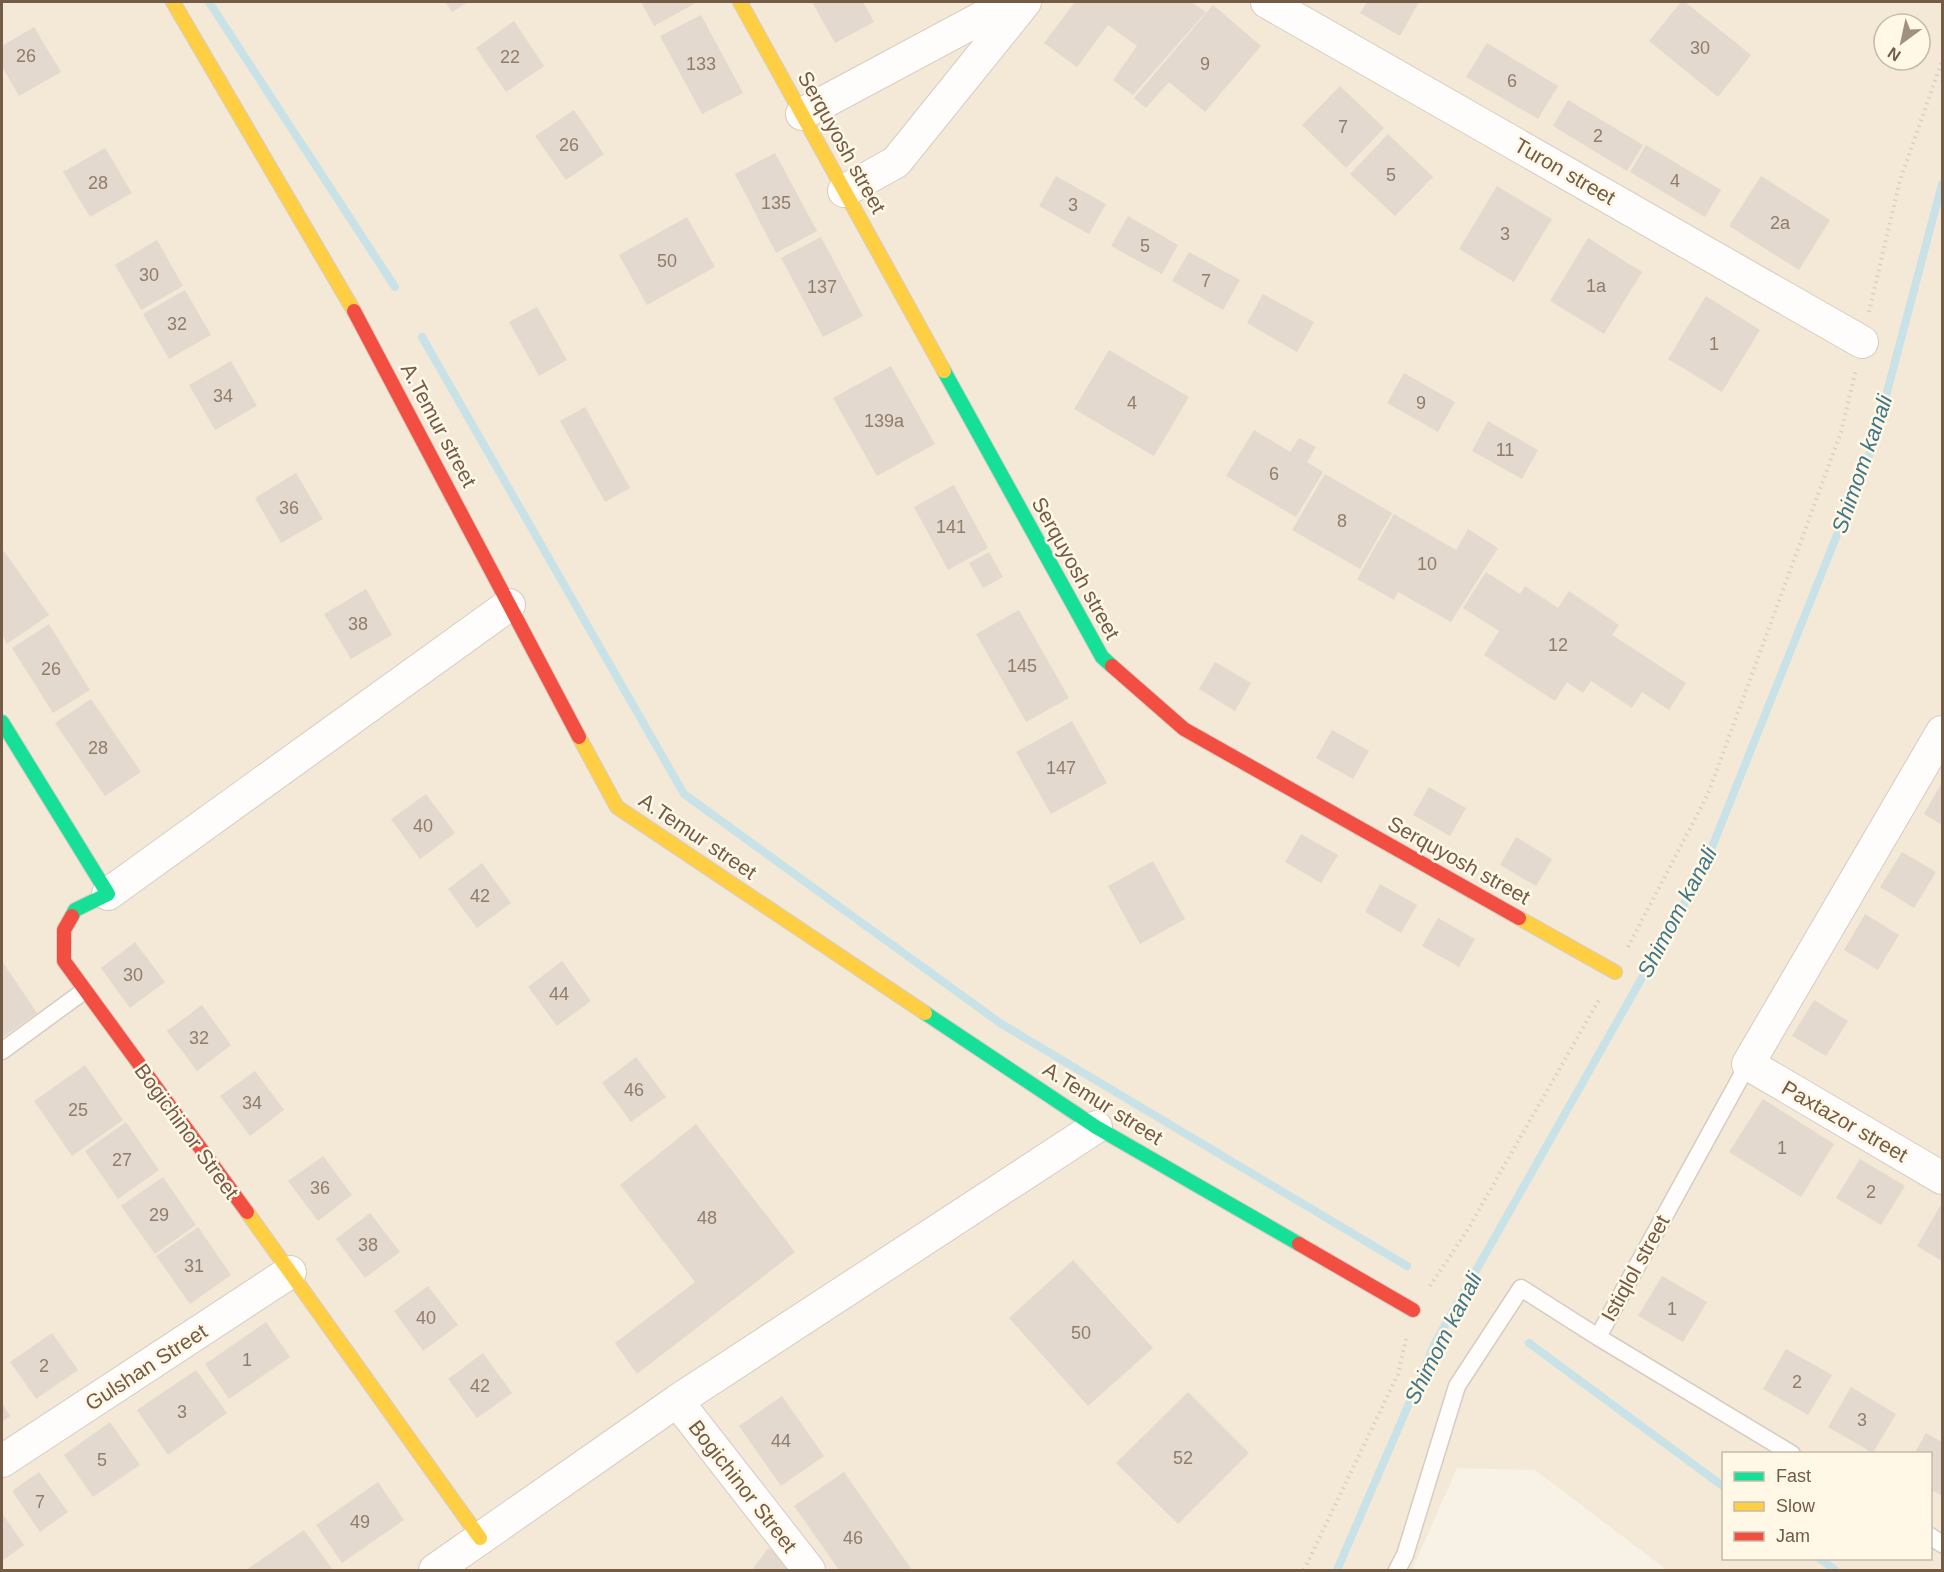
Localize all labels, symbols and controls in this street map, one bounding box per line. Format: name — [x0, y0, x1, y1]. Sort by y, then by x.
north arrow — [1872, 12, 1932, 72]
house number: 30 — [1690, 38, 1710, 58]
text: N — [1885, 44, 1904, 64]
house number: 26 — [16, 46, 36, 66]
house number: 22 — [500, 47, 520, 67]
house number: 133 — [686, 54, 716, 74]
house number: 9 — [1200, 54, 1210, 74]
street label: Serquyosh street — [793, 67, 891, 217]
house number: 6 — [1507, 71, 1517, 91]
house number: 7 — [1338, 117, 1348, 137]
house number: 2 — [1593, 126, 1603, 146]
street label: Turon street — [1511, 133, 1620, 209]
house number: 26 — [559, 135, 579, 155]
house number: 5 — [1386, 165, 1396, 185]
house number: 4 — [1670, 171, 1680, 191]
house number: 28 — [88, 173, 108, 193]
house number: 135 — [761, 193, 791, 213]
house number: 3 — [1068, 195, 1078, 215]
house number: 2a — [1770, 213, 1791, 233]
house number: 3 — [1500, 224, 1510, 244]
house number: 5 — [1140, 236, 1150, 256]
house number: 50 — [657, 251, 677, 271]
house number: 30 — [139, 265, 159, 285]
house number: 7 — [1201, 271, 1211, 291]
house number: 1a — [1586, 276, 1607, 296]
house number: 137 — [807, 277, 837, 297]
house number: 32 — [167, 314, 187, 334]
house number: 1 — [1709, 334, 1719, 354]
street label: A.Temur street — [397, 359, 481, 491]
house number: 34 — [213, 386, 233, 406]
water label: Shimom kanali — [1827, 391, 1898, 536]
house number: 4 — [1127, 393, 1137, 413]
house number: 9 — [1416, 393, 1426, 413]
house number: 139a — [864, 411, 905, 431]
house number: 11 — [1496, 440, 1514, 460]
house number: 6 — [1269, 464, 1279, 484]
street label: Serquyosh street — [1027, 493, 1125, 643]
house number: 36 — [279, 498, 299, 518]
house number: 8 — [1337, 511, 1347, 531]
house number: 141 — [936, 517, 966, 537]
house number: 10 — [1417, 554, 1437, 574]
house number: 38 — [348, 614, 368, 634]
house number: 12 — [1548, 635, 1568, 655]
house number: 145 — [1007, 656, 1037, 676]
house number: 26 — [41, 659, 61, 679]
house number: 28 — [88, 738, 108, 758]
house number: 147 — [1046, 758, 1076, 778]
street label: A.Temur street — [635, 788, 761, 884]
street label: Serquyosh street — [1384, 811, 1534, 909]
house number: 40 — [413, 816, 433, 836]
water label: Shimom kanali — [1632, 841, 1722, 982]
house number: 42 — [470, 886, 490, 906]
house number: 30 — [123, 965, 143, 985]
house number: 44 — [549, 984, 569, 1004]
house number: 32 — [189, 1028, 209, 1048]
street label: A.Temur street — [1039, 1057, 1167, 1149]
street label: Bogichinor Street — [130, 1059, 244, 1203]
street label: Paxtazor street — [1778, 1076, 1912, 1166]
house number: 46 — [624, 1080, 644, 1100]
house number: 34 — [242, 1093, 262, 1113]
house number: 25 — [68, 1100, 88, 1120]
house number: 1 — [1777, 1138, 1787, 1158]
house number: 27 — [112, 1150, 132, 1170]
house number: 36 — [310, 1178, 330, 1198]
house number: 2 — [1866, 1182, 1876, 1202]
house number: 29 — [149, 1205, 169, 1225]
house number: 48 — [697, 1208, 717, 1228]
street label: Istiqlol street — [1596, 1211, 1674, 1325]
house number: 38 — [358, 1235, 378, 1255]
house number: 31 — [184, 1256, 204, 1276]
water label: Shimom kanali — [1399, 1267, 1487, 1408]
house number: 1 — [1667, 1299, 1677, 1319]
house number: 40 — [416, 1308, 436, 1328]
street label: Gulshan Street — [81, 1319, 211, 1415]
house number: 50 — [1071, 1323, 1091, 1343]
house number: 1 — [242, 1350, 252, 1370]
house number: 2 — [39, 1356, 49, 1376]
house number: 2 — [1792, 1372, 1802, 1392]
house number: 42 — [470, 1376, 490, 1396]
house number: 3 — [177, 1402, 187, 1422]
house number: 3 — [1857, 1410, 1867, 1430]
street label: Bogichinor Street — [684, 1415, 802, 1557]
house number: 44 — [771, 1431, 791, 1451]
house number: 52 — [1173, 1448, 1193, 1468]
house number: 5 — [97, 1450, 107, 1470]
legend — [1722, 1452, 1932, 1560]
text: Fast — [1776, 1466, 1811, 1486]
house number: 7 — [35, 1492, 45, 1512]
text: Slow — [1776, 1496, 1816, 1516]
house number: 49 — [350, 1512, 370, 1532]
text: Jam — [1776, 1526, 1810, 1546]
house number: 46 — [843, 1528, 863, 1548]

